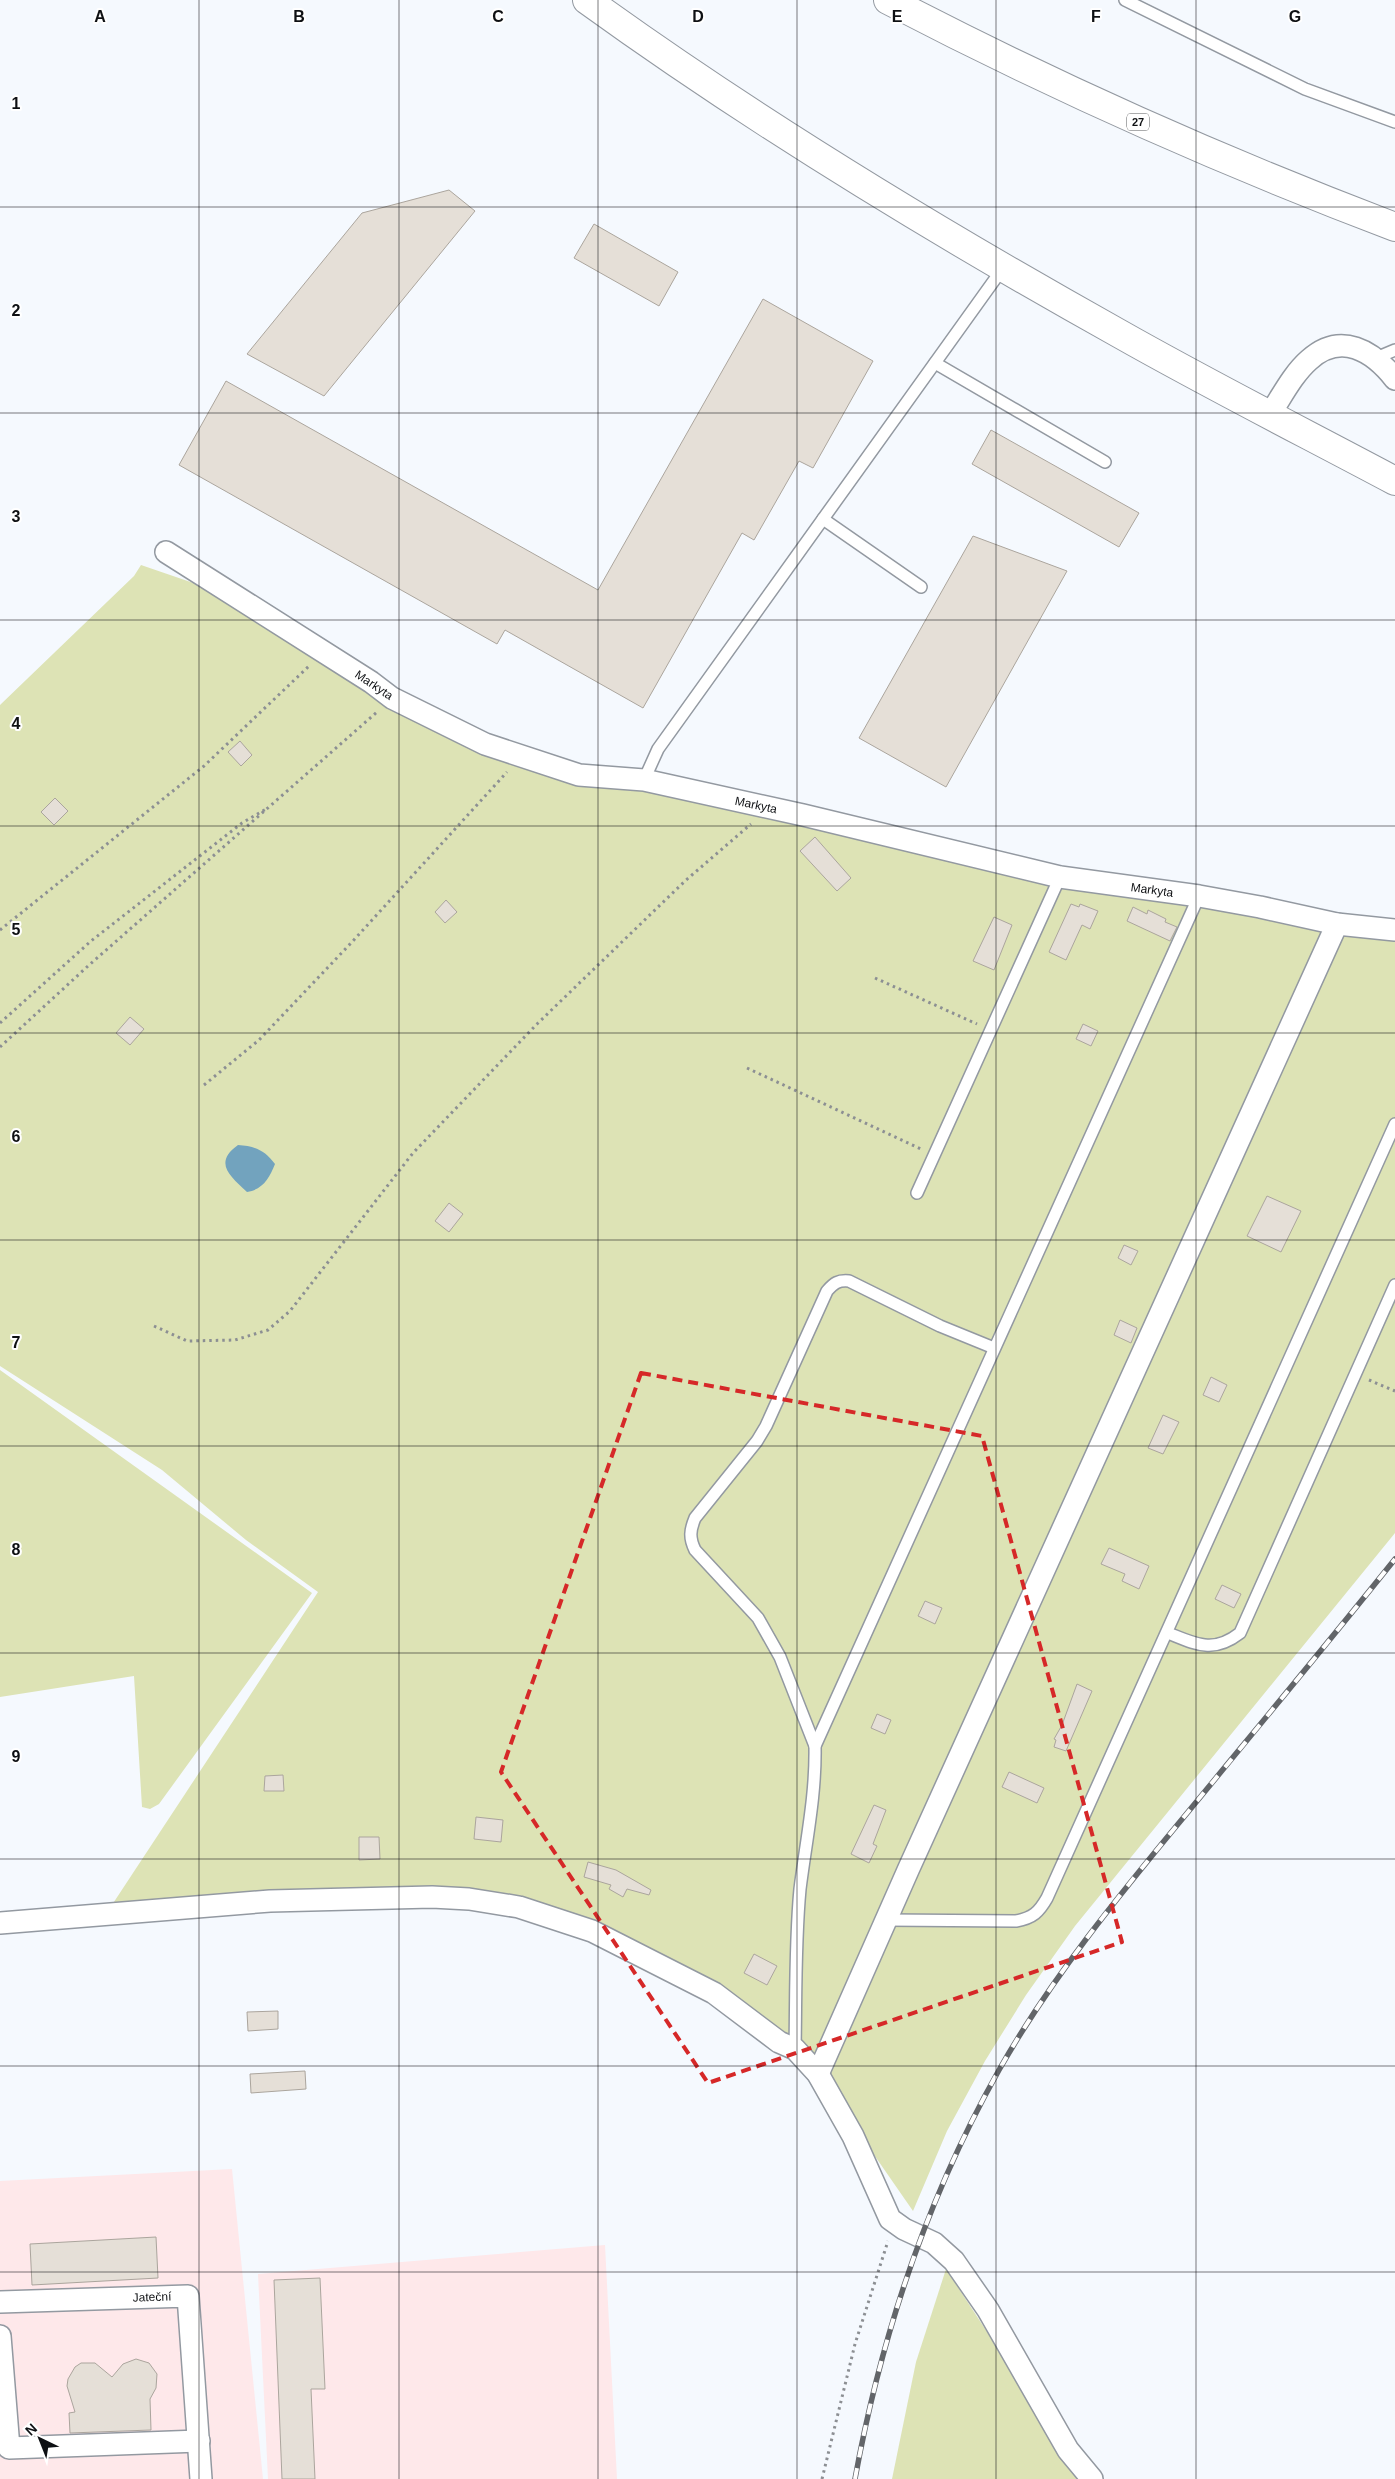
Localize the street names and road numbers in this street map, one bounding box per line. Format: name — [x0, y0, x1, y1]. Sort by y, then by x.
road number: 27 — [1127, 114, 1149, 130]
street label: Markyta — [352, 667, 396, 703]
street label: Markyta — [734, 794, 779, 816]
street label: Markyta — [1130, 880, 1174, 900]
street label: Jateční — [132, 2289, 172, 2305]

